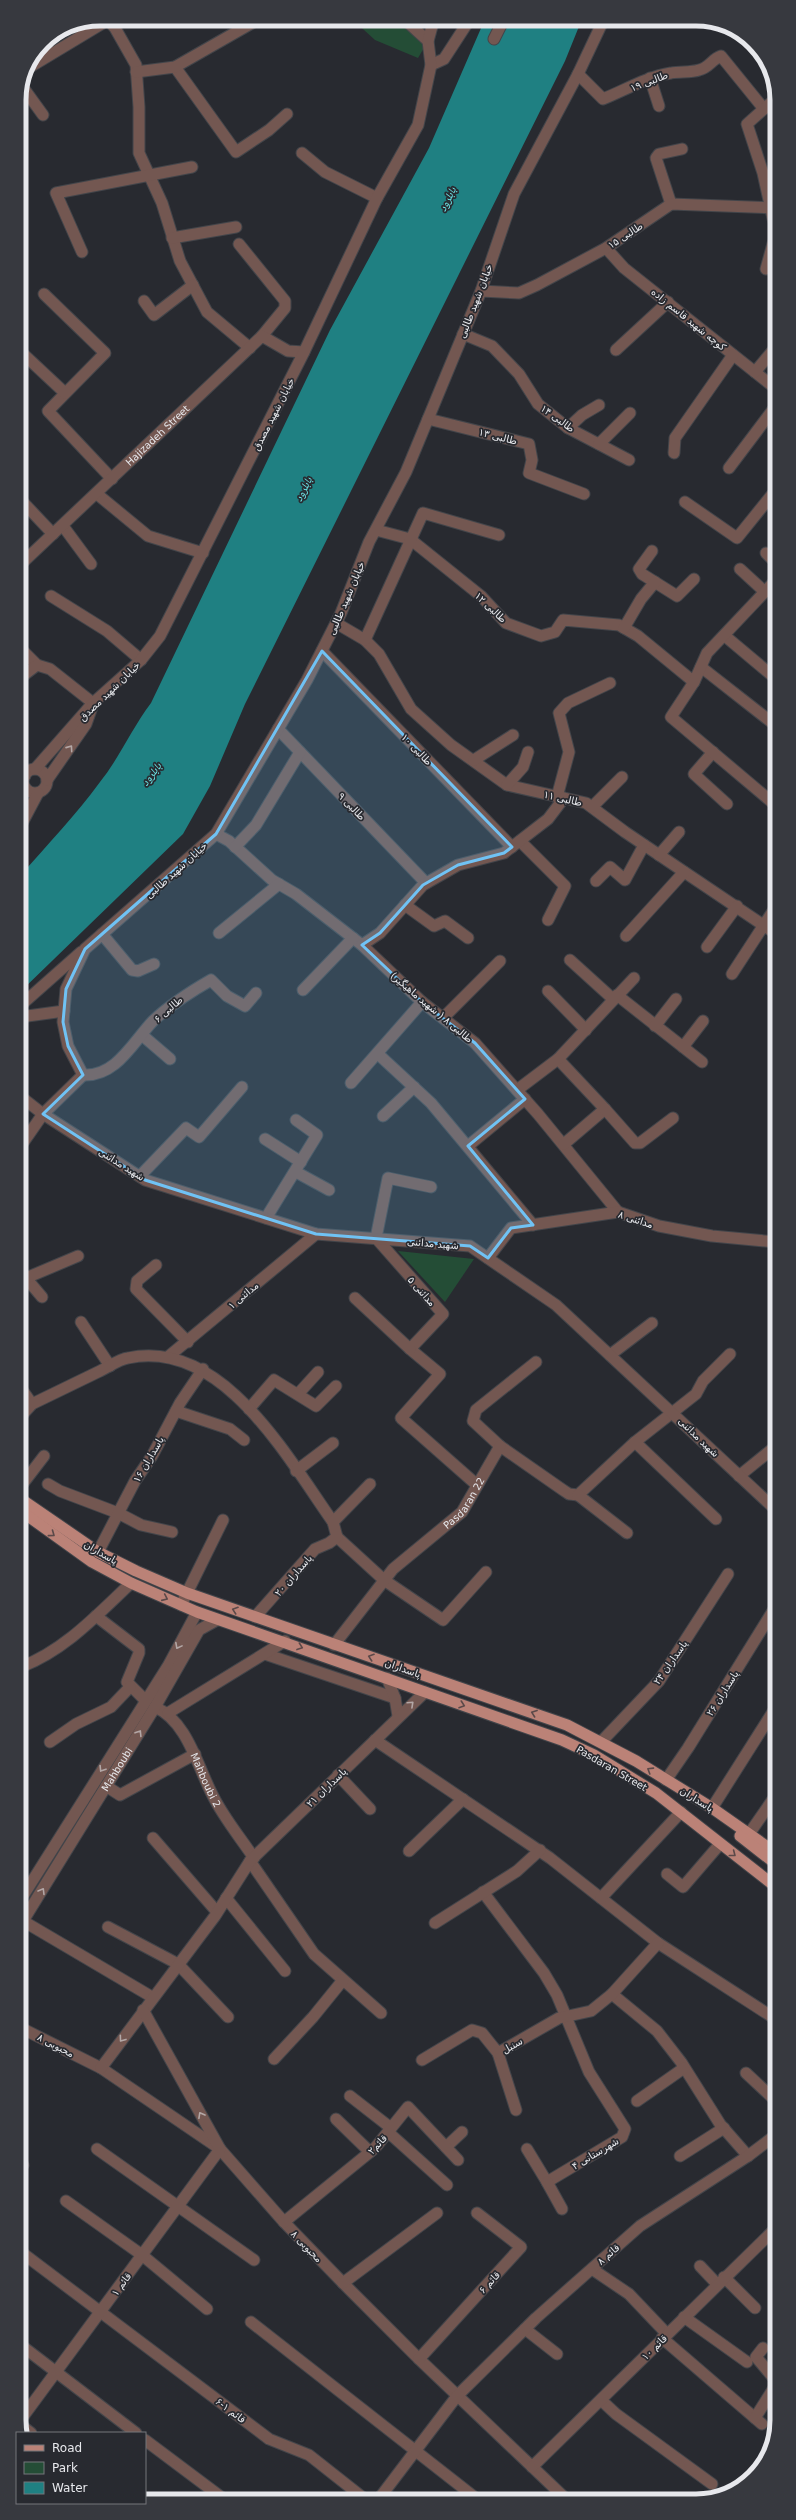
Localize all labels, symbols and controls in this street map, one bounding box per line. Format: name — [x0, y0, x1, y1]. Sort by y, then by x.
street label: طالبی ۱۹ — [629, 69, 670, 94]
water label: بابلرود — [436, 184, 459, 214]
street label: طالبی ۱۵ — [606, 220, 645, 251]
street label: خیابان شهید طالبی — [456, 263, 496, 340]
street label: کوچه شهید قاسم زاده — [649, 286, 728, 354]
street label: خیابان شهید مصدق — [250, 376, 297, 453]
street label: طالبی ۱۴ — [539, 402, 577, 434]
street label: Hajizadeh Street — [124, 403, 192, 468]
street label: طالبی ۱۳ — [477, 426, 518, 447]
water label: بابلرود — [292, 474, 315, 504]
street label: خیابان شهید طالبی — [326, 560, 368, 637]
street label: طالبی ۱۲ — [473, 590, 509, 625]
street label: خیابان شهید مصدق — [77, 660, 143, 724]
street label: طالبی ۱۰ — [399, 731, 434, 767]
one-way arrow — [65, 746, 72, 753]
water label: بابلرود — [138, 759, 165, 788]
street label: طالبی ۱۱ — [542, 789, 583, 808]
street label: طالبی ۹ — [336, 790, 367, 822]
street label: خیابان شهید طالبی — [144, 840, 210, 901]
street label: طالبی ۸ ( شهید ماهیگیر) — [388, 970, 475, 1046]
street label: طالبی ۶ — [152, 994, 185, 1025]
street label: شهید مدائنی — [96, 1146, 147, 1184]
street label: مدائنی ۸ — [617, 1209, 655, 1230]
street label: شهید مدائنی — [407, 1236, 459, 1252]
street label: مدائنی ۵ — [405, 1274, 438, 1308]
street label: مدائنی ۱ — [226, 1280, 261, 1311]
street label: شهید مدائنی — [675, 1415, 721, 1460]
street label: پاسداران ۱۶ — [131, 1434, 167, 1485]
street label: Pasdaran 22 — [441, 1475, 487, 1531]
one-way arrow — [48, 1529, 55, 1536]
street label: پاسداران — [81, 1538, 120, 1567]
street label: پاسداران ۲۰ — [272, 1552, 315, 1599]
one-way arrow — [160, 1593, 168, 1601]
one-way arrow — [232, 1607, 239, 1615]
street label: پاسداران ۲۴ — [651, 1638, 691, 1687]
one-way arrow — [176, 1642, 183, 1649]
one-way arrow — [296, 1642, 303, 1650]
one-way arrow — [368, 1653, 375, 1662]
street label: پاسداران — [383, 1657, 422, 1681]
street label: پاسداران ۲۶ — [704, 1668, 742, 1718]
one-way arrow — [458, 1700, 465, 1708]
one-way arrow — [407, 1702, 414, 1709]
one-way arrow — [531, 1709, 538, 1717]
one-way arrow — [135, 1730, 142, 1737]
street label: Pasdaran Street — [575, 1744, 649, 1793]
street label: Mahboubi — [99, 1746, 135, 1793]
street label: Mahboubi 2 — [188, 1751, 223, 1809]
one-way arrow — [100, 1764, 107, 1771]
street label: پاسداران ۲۱ — [304, 1766, 349, 1810]
one-way arrow — [648, 1768, 655, 1775]
street label: پاسداران — [678, 1785, 716, 1815]
one-way arrow — [729, 1849, 736, 1856]
one-way arrow — [37, 1888, 44, 1895]
street label: محبوبی ۸ — [36, 2032, 76, 2059]
one-way arrow — [120, 2035, 127, 2042]
street label: سنبل — [500, 2035, 525, 2056]
one-way arrow — [199, 2112, 206, 2119]
street label: قائم۲ — [366, 2132, 390, 2157]
street label: شهرستانی ۴ — [570, 2135, 621, 2173]
street label: محبوبی ۸ — [289, 2228, 324, 2264]
street label: قائم ۸ — [595, 2242, 622, 2268]
street label: قائم ۶ — [477, 2269, 503, 2296]
street label: قائم ۱ — [109, 2270, 134, 2299]
street label: قائم ۱۰ — [639, 2332, 670, 2363]
street label: قائم ۱-۶ — [213, 2396, 248, 2426]
legend — [16, 2432, 146, 2504]
text: Road — [52, 2441, 82, 2455]
text: Park — [52, 2461, 78, 2475]
text: Water — [52, 2481, 88, 2495]

